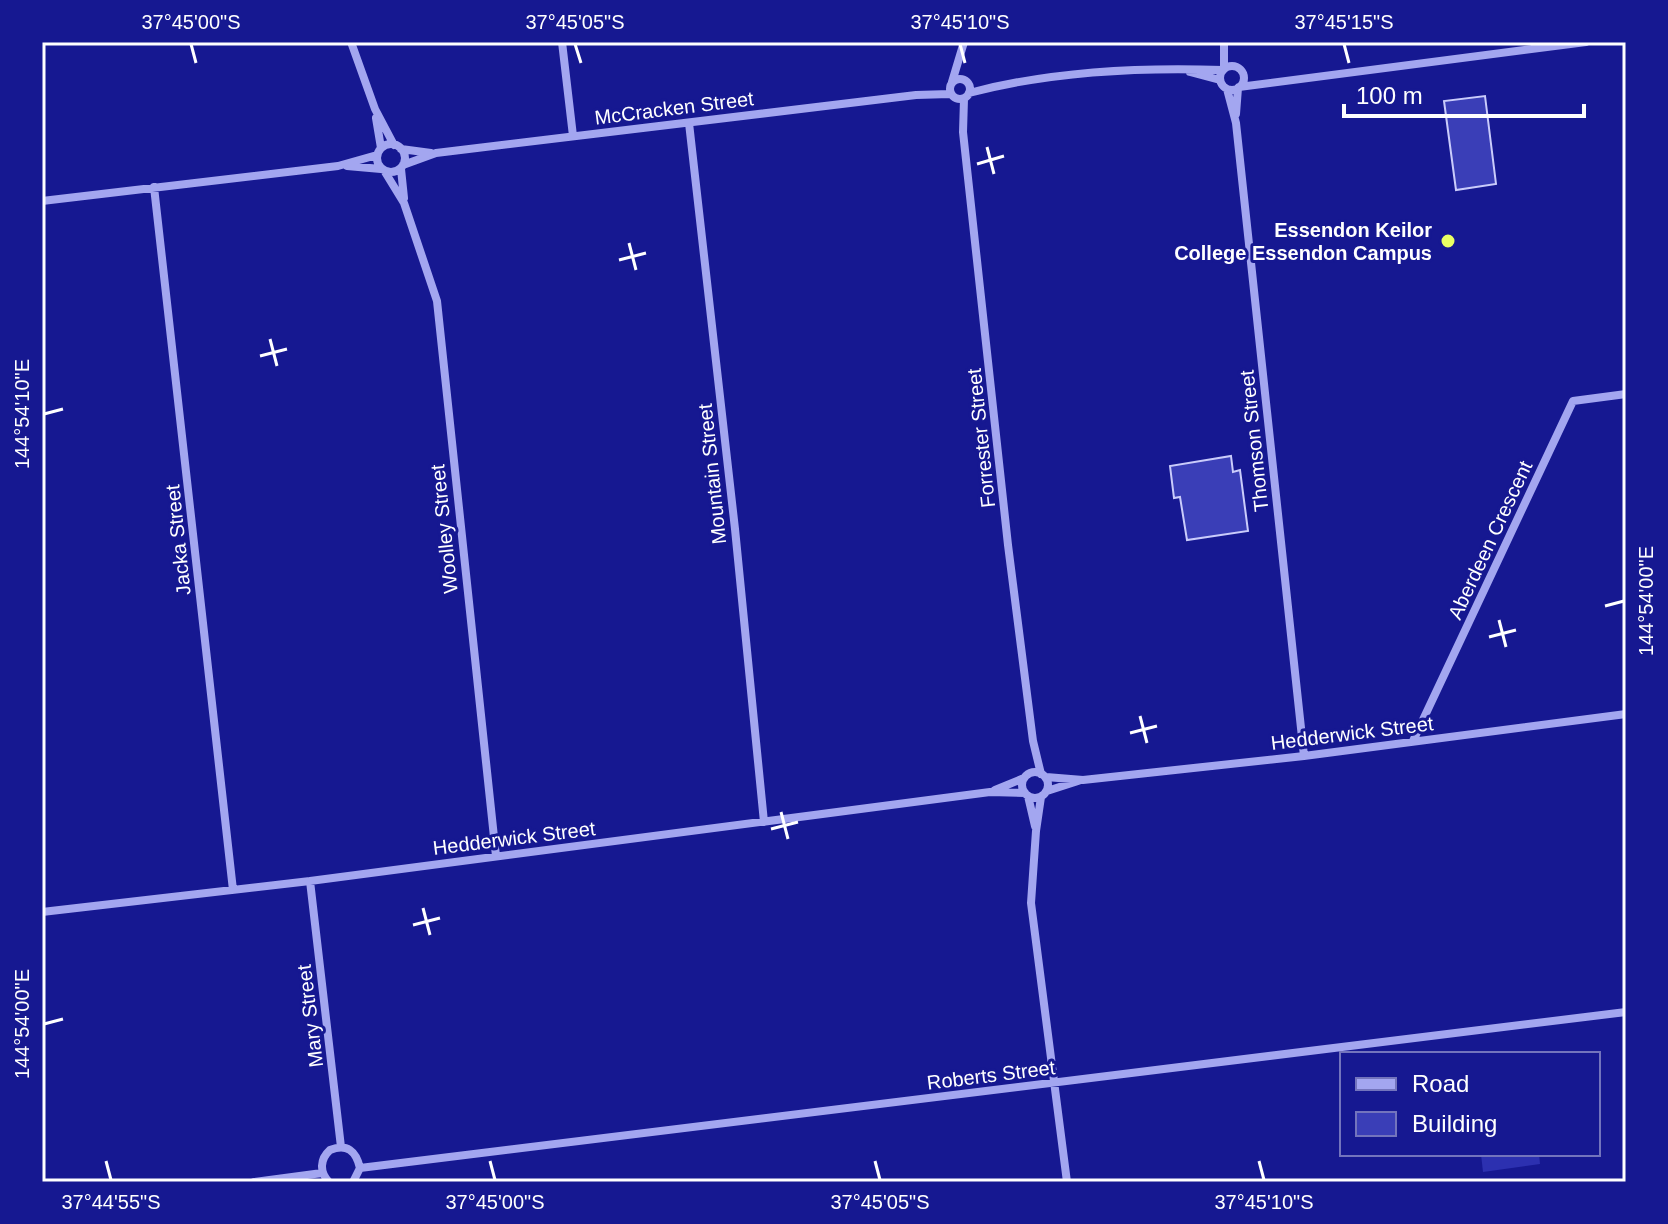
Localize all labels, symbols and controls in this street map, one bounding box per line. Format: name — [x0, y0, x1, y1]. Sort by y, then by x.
text: 37°45'00"S — [142, 11, 241, 33]
text: 37°45'05"S — [526, 11, 625, 33]
text: 37°45'10"S — [911, 11, 1010, 33]
text: 37°45'15"S — [1295, 11, 1394, 33]
scale bar — [1344, 68, 1584, 118]
text: 100 m — [1356, 82, 1423, 109]
street label: McCracken Street — [593, 87, 755, 129]
place label: Essendon Keilor College Essendon Campus — [1174, 219, 1432, 264]
marker: Essendon Keilor College Essendon Campus — [1439, 232, 1457, 250]
text: 144°54'10"E — [11, 359, 33, 469]
street label: Forrester Street — [963, 367, 999, 509]
street label: Thomson Street — [1236, 369, 1272, 513]
street label: Mountain Street — [694, 402, 730, 545]
street label: Aberdeen Crescent — [1444, 457, 1537, 623]
street label: Woolley Street — [426, 463, 462, 595]
street label: Jacka Street — [161, 483, 195, 596]
text: 144°54'00"E — [1635, 546, 1657, 656]
street label: Hedderwick Street — [1270, 712, 1435, 754]
street label: Hedderwick Street — [432, 817, 597, 859]
street label: Mary Street — [293, 963, 327, 1069]
text: 144°54'00"E — [11, 969, 33, 1079]
legend — [1340, 1052, 1600, 1156]
street label: Roberts Street — [926, 1056, 1057, 1094]
text: Road — [1412, 1070, 1469, 1097]
text: Building — [1412, 1110, 1497, 1137]
text: 37°44'55"S — [62, 1191, 161, 1213]
text: 37°45'00"S — [446, 1191, 545, 1213]
text: 37°45'05"S — [831, 1191, 930, 1213]
text: 37°45'10"S — [1215, 1191, 1314, 1213]

